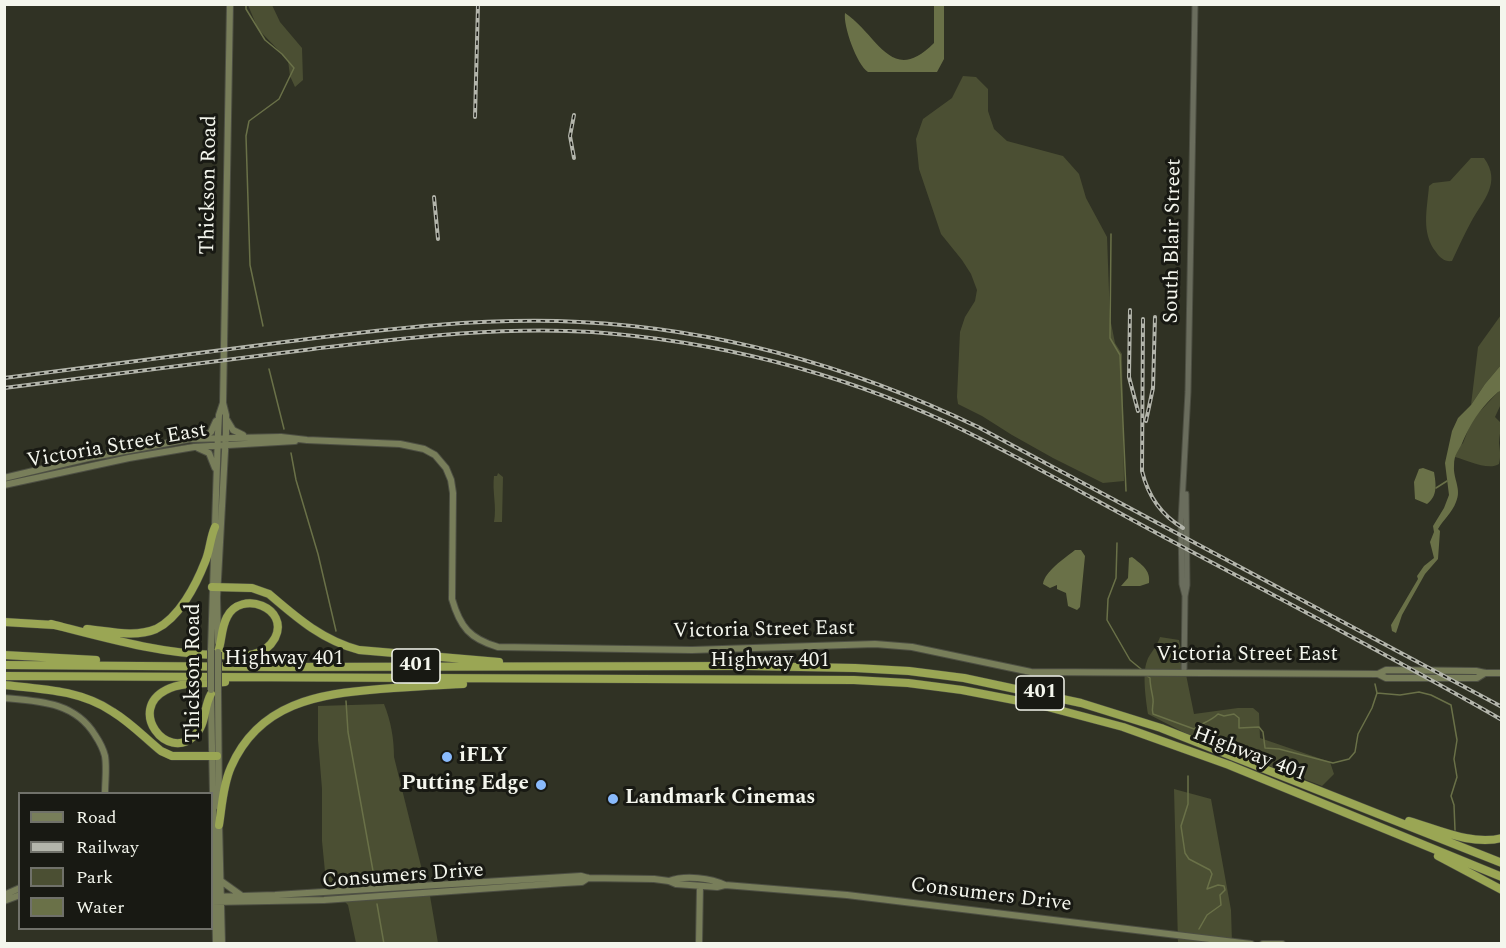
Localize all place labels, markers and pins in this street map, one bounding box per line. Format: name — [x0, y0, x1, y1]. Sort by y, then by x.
place label: iFLY — [459, 744, 507, 770]
marker: iFLY — [440, 750, 454, 764]
place label: Putting Edge — [401, 772, 529, 798]
marker: Putting Edge — [534, 778, 548, 792]
place label: Landmark Cinemas — [625, 786, 815, 812]
marker: Landmark Cinemas — [606, 792, 620, 806]

